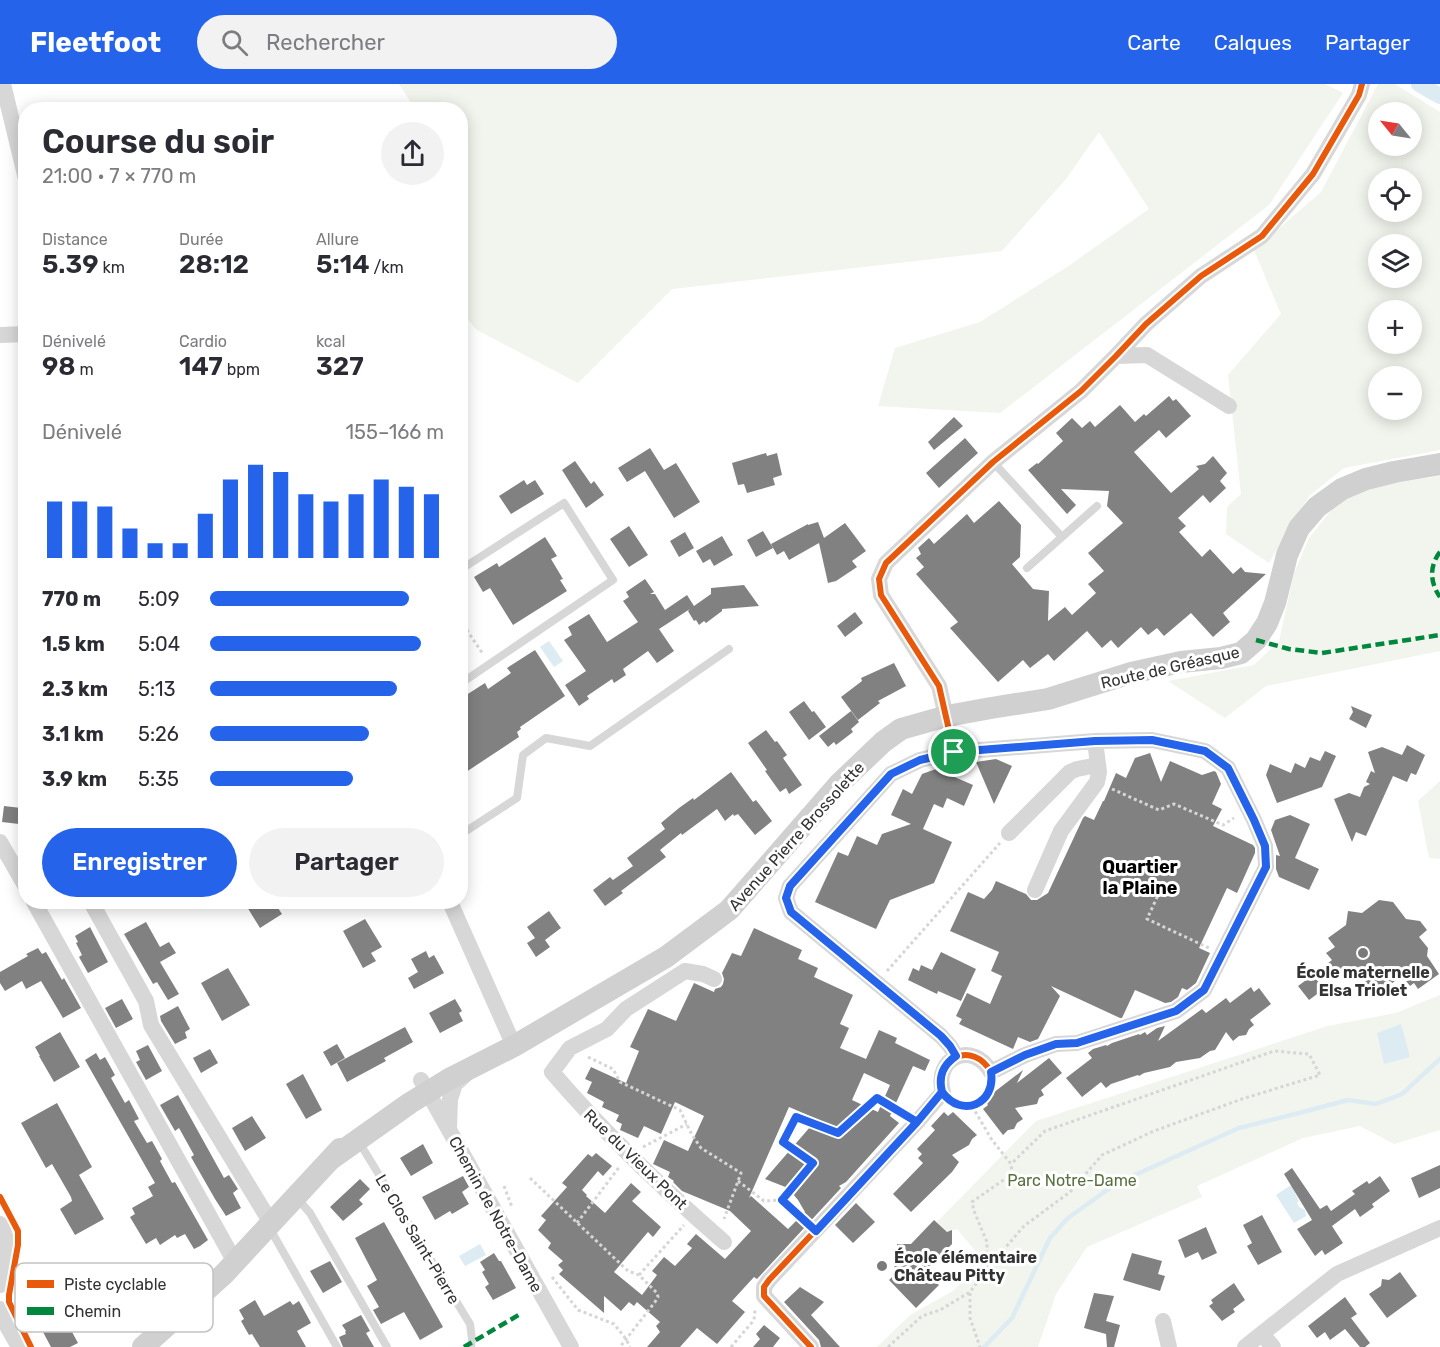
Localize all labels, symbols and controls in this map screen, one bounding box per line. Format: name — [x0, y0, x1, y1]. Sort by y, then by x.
search box — [197, 15, 617, 69]
text: Fleetfoot — [30, 26, 161, 59]
icon: search — [218, 26, 251, 59]
text: Rechercher — [266, 29, 385, 56]
text: Carte — [1127, 30, 1181, 55]
text: Calques — [1214, 30, 1292, 55]
text: Partager — [1325, 30, 1410, 55]
north arrow — [1368, 102, 1422, 156]
map controls — [1368, 102, 1422, 420]
text: Course du soir — [42, 122, 274, 161]
button: share — [381, 122, 444, 185]
text: 21:00 · 7 × 770 m — [42, 164, 196, 188]
button: locate — [1368, 168, 1422, 222]
text: Distance — [42, 230, 108, 249]
text: Durée — [179, 230, 224, 249]
text: Allure — [316, 230, 359, 249]
button: layers — [1368, 234, 1422, 288]
text: 5.39 — [42, 249, 99, 280]
text: 28:12 — [179, 249, 249, 280]
text: 5:14 — [316, 249, 370, 280]
text: km — [99, 258, 125, 277]
text: /km — [370, 258, 404, 277]
button: + — [1368, 300, 1422, 354]
text: Dénivelé — [42, 332, 106, 351]
text: Cardio — [179, 332, 227, 351]
text: kcal — [316, 332, 345, 351]
text: 98 — [42, 351, 76, 382]
text: 147 — [179, 351, 223, 382]
text: 327 — [316, 351, 364, 382]
text: m — [76, 360, 94, 379]
text: bpm — [223, 360, 260, 379]
button: − — [1368, 366, 1422, 420]
text: Dénivelé — [42, 420, 122, 444]
text: 155–166 m — [346, 420, 444, 444]
text: 770 m — [42, 587, 101, 611]
text: 5:09 — [138, 587, 180, 611]
text: 1.5 km — [42, 632, 105, 656]
text: 5:04 — [138, 632, 180, 656]
street label: Route de Gréasque — [1099, 642, 1241, 693]
text: 2.3 km — [42, 677, 108, 701]
text: 5:13 — [138, 677, 176, 701]
text: 3.1 km — [42, 722, 104, 746]
text: 5:26 — [138, 722, 179, 746]
pin — [928, 726, 979, 777]
icon: arrive — [937, 735, 970, 768]
street label: Avenue Pierre Brossolette — [725, 758, 868, 915]
text: 3.9 km — [42, 767, 107, 791]
text: 5:35 — [138, 767, 179, 791]
button: Enregistrer — [42, 828, 237, 897]
button: Partager — [249, 828, 444, 897]
district label: Quartier la Plaine — [1102, 856, 1178, 899]
marker: École maternelle Elsa Triolet — [1356, 946, 1370, 960]
place label: École maternelle Elsa Triolet — [1296, 962, 1430, 1000]
street label: Rue du Vieux Pont — [580, 1105, 691, 1214]
street label: Chemin de Notre-Dame — [445, 1133, 546, 1296]
street label: Le Clos Saint-Pierre — [371, 1171, 464, 1307]
park label: Parc Notre-Dame — [1007, 1171, 1137, 1190]
place label: École élémentaire Château Pitty — [894, 1247, 1037, 1285]
marker: École élémentaire Château Pitty — [875, 1259, 889, 1273]
legend — [15, 1263, 213, 1332]
text: Piste cyclable — [64, 1275, 167, 1294]
text: Chemin — [64, 1302, 121, 1321]

